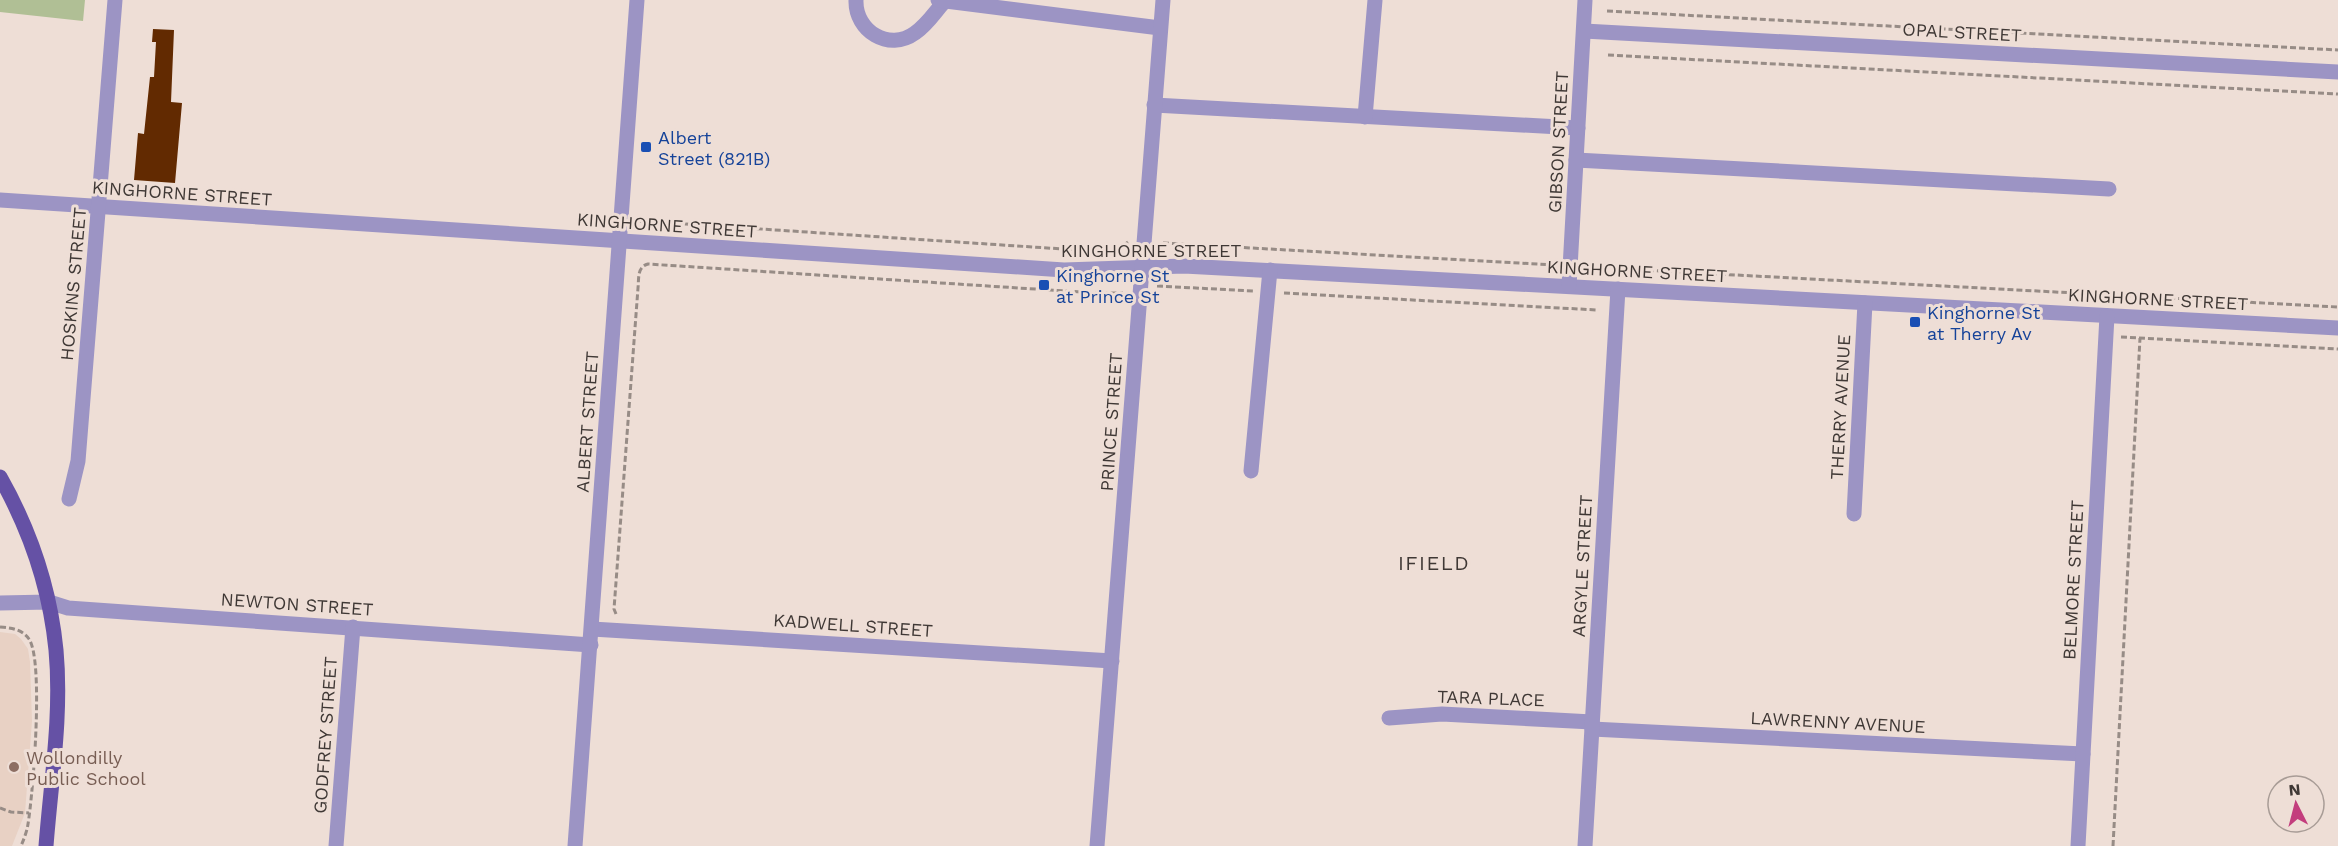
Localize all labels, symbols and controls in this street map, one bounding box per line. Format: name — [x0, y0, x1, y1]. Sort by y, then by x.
street label: OPAL STREET — [1902, 18, 2022, 46]
street label: GIBSON STREET — [1544, 70, 1572, 214]
place label: Albert Street (821B) — [658, 127, 770, 169]
marker: Albert Street (821B) — [639, 140, 653, 154]
street label: KINGHORNE STREET — [91, 176, 273, 210]
street label: HOSKINS STREET — [56, 206, 90, 362]
street label: KINGHORNE STREET — [576, 208, 758, 242]
street label: KINGHORNE STREET — [1061, 240, 1241, 261]
street label: KINGHORNE STREET — [1546, 256, 1728, 286]
place label: Kinghorne St at Prince St — [1056, 265, 1170, 307]
marker: Kinghorne St at Prince St — [1037, 278, 1051, 292]
street label: KINGHORNE STREET — [2067, 284, 2249, 314]
place label: Kinghorne St at Therry Av — [1927, 302, 2041, 344]
marker: Kinghorne St at Therry Av — [1908, 315, 1922, 329]
street label: THERRY AVENUE — [1826, 334, 1854, 480]
street label: ALBERT STREET — [572, 350, 602, 493]
street label: PRINCE STREET — [1096, 352, 1126, 492]
street label: ARGYLE STREET — [1568, 494, 1596, 638]
street label: BELMORE STREET — [2058, 499, 2088, 660]
district label: IFIELD — [1398, 551, 1470, 575]
street label: NEWTON STREET — [220, 588, 374, 620]
street label: KADWELL STREET — [772, 609, 934, 641]
street label: GODFREY STREET — [309, 656, 341, 814]
street label: TARA PLACE — [1437, 686, 1545, 710]
street label: LAWRENNY AVENUE — [1750, 707, 1926, 737]
place label: Wollondilly Public School — [26, 747, 146, 789]
marker: Wollondilly Public School — [7, 760, 21, 774]
north arrow — [2266, 774, 2326, 834]
text: N — [2288, 780, 2301, 800]

